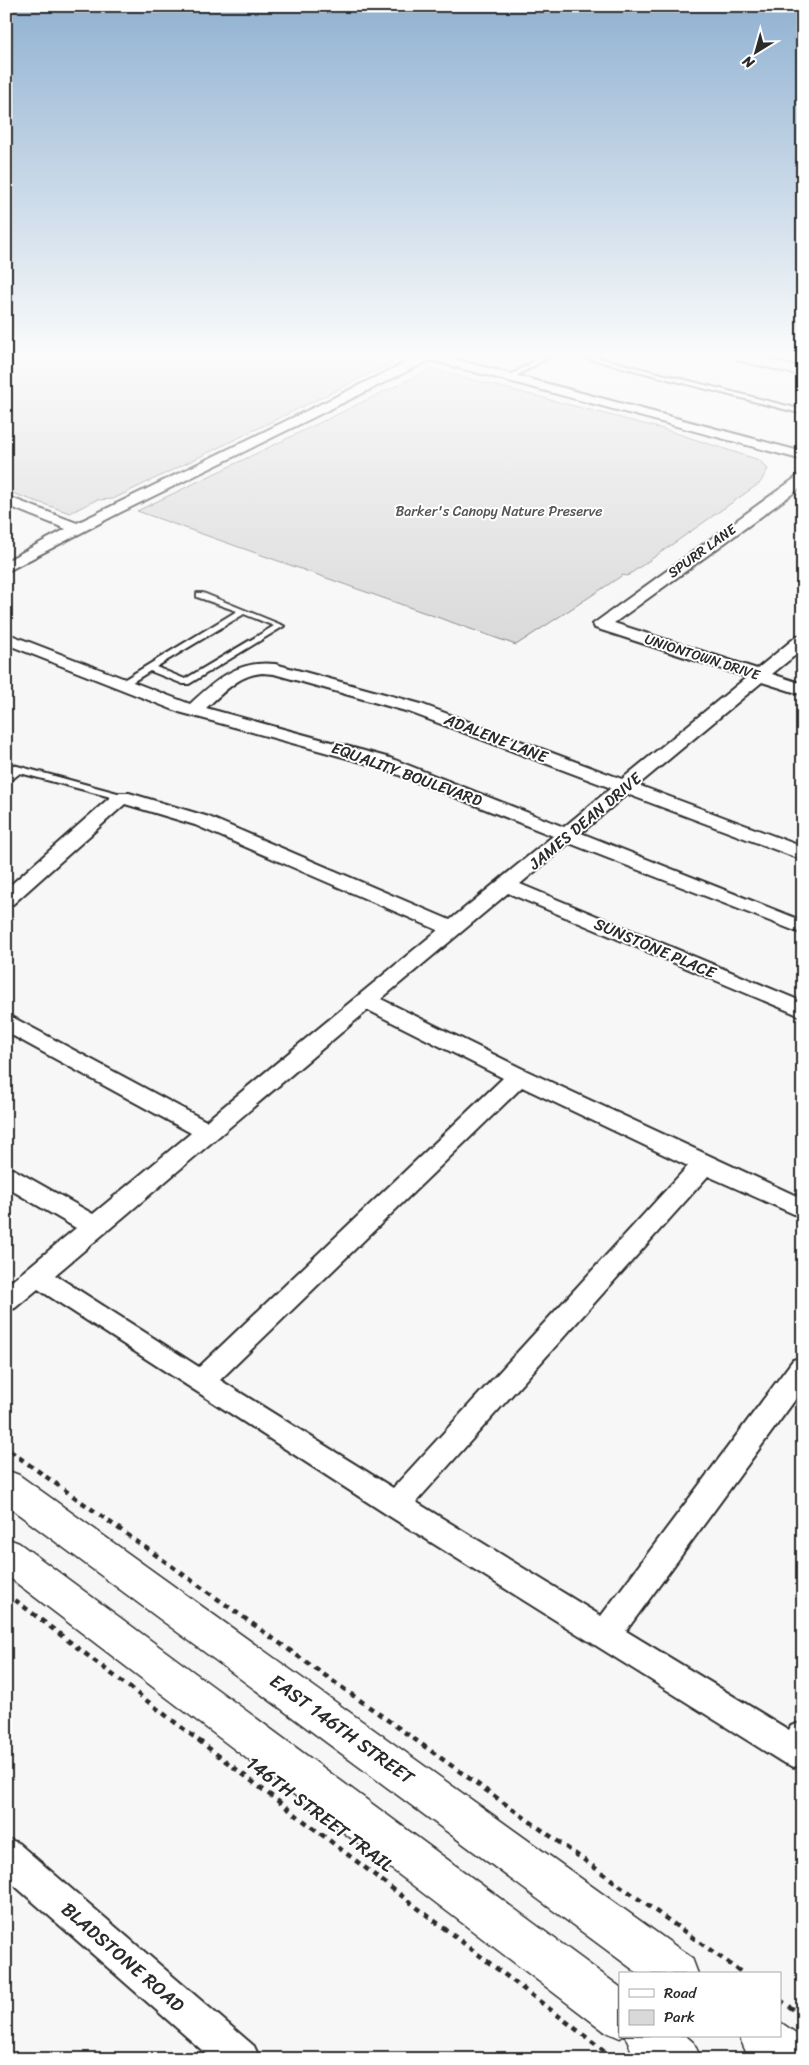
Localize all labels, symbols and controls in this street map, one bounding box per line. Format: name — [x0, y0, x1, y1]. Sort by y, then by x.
north arrow — [732, 28, 782, 78]
text: N — [737, 49, 761, 75]
park label: Barker's Canopy Nature Preserve — [395, 499, 603, 524]
street label: SPURR LANE — [662, 517, 743, 585]
street label: UNIONTOWN DRIVE — [641, 627, 764, 688]
street label: ADALENE LANE — [439, 705, 553, 771]
street label: EQUALITY BOULEVARD — [328, 733, 487, 815]
street label: JAMES DEAN DRIVE — [521, 764, 649, 878]
street label: SUNSTONE PLACE — [590, 909, 721, 987]
street label: EAST 146TH STREET — [262, 1665, 422, 1794]
street label: 146TH STREET TRAIL — [239, 1747, 401, 1881]
street label: BLADSTONE ROAD — [54, 1894, 193, 2021]
legend — [619, 1972, 782, 2038]
text: Road — [664, 1980, 697, 2006]
text: Park — [664, 2004, 695, 2030]

